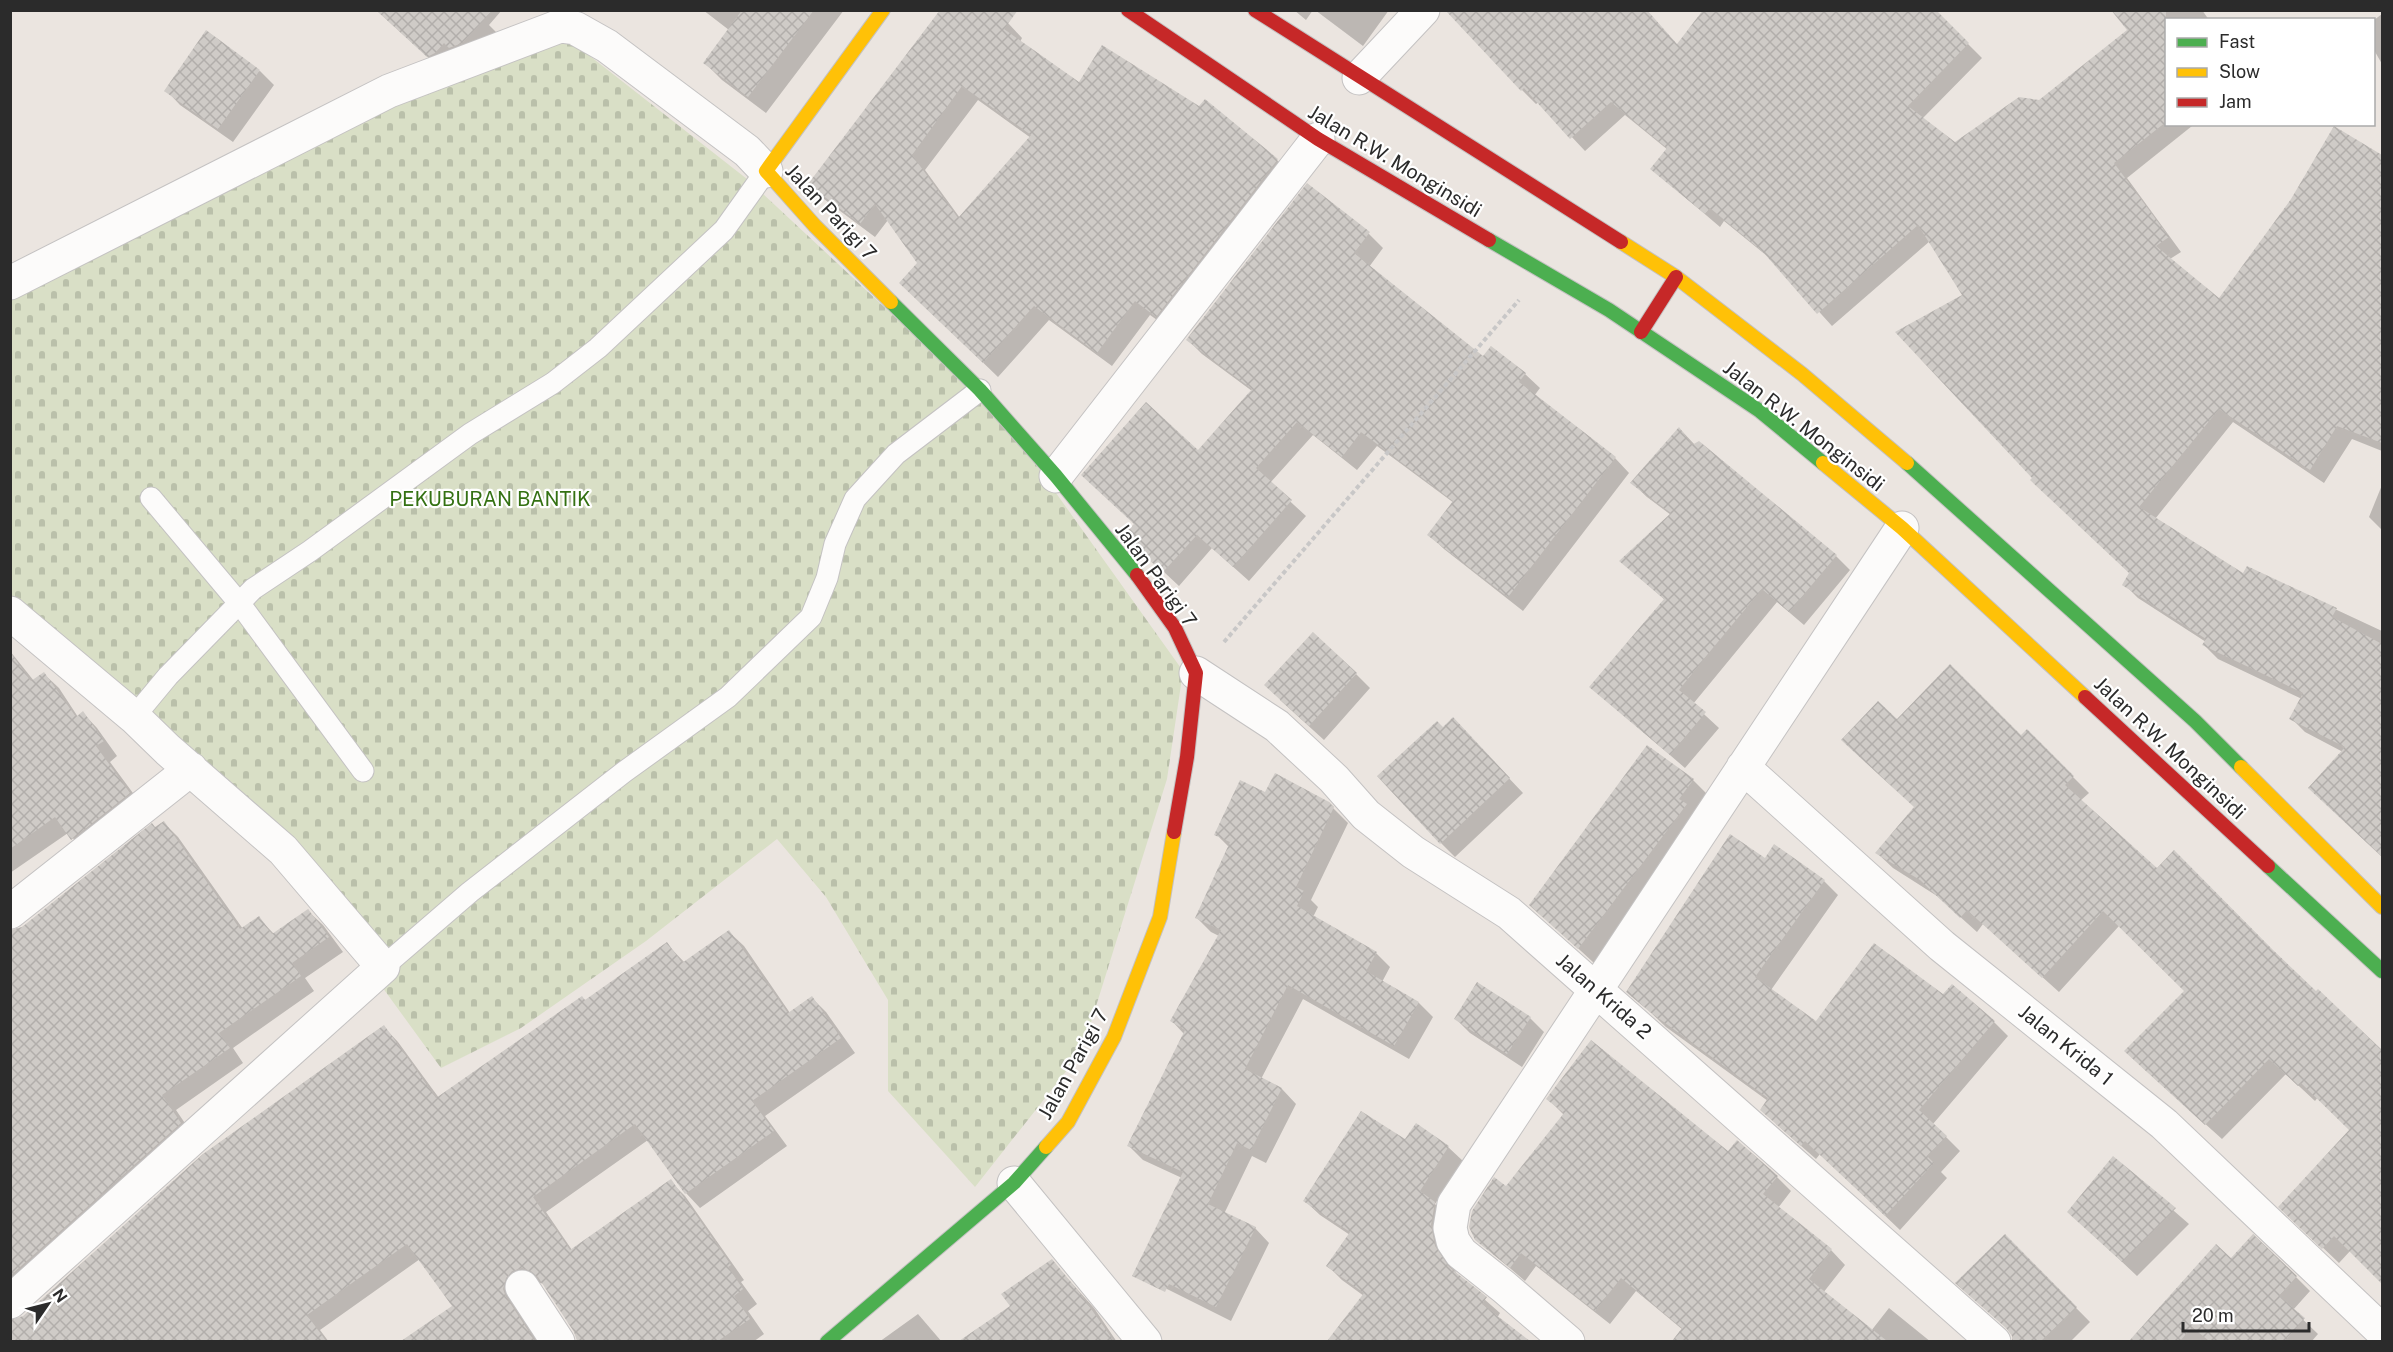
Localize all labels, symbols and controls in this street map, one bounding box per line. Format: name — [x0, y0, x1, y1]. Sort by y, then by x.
legend — [2165, 18, 2375, 126]
text: Fast — [2219, 31, 2255, 52]
text: Slow — [2219, 61, 2260, 82]
text: Jam — [2219, 91, 2252, 112]
street label: Jalan R.W. Monginsidi — [1304, 100, 1486, 222]
street label: Jalan Parigi 7 — [780, 159, 882, 265]
street label: Jalan R.W. Monginsidi — [1719, 356, 1889, 496]
park label: PEKUBURAN BANTIK — [389, 487, 591, 511]
street label: Jalan Parigi 7 — [1110, 518, 1202, 632]
street label: Jalan R.W. Monginsidi — [2089, 672, 2251, 824]
street label: Jalan Krida 2 — [1551, 948, 1657, 1044]
street label: Jalan Krida 1 — [2014, 1000, 2118, 1090]
street label: Jalan Parigi 7 — [1033, 1004, 1113, 1124]
north arrow — [18, 1274, 78, 1334]
text: N — [49, 1285, 71, 1306]
scale bar — [2183, 1295, 2309, 1333]
text: 20 m — [2192, 1305, 2234, 1326]

